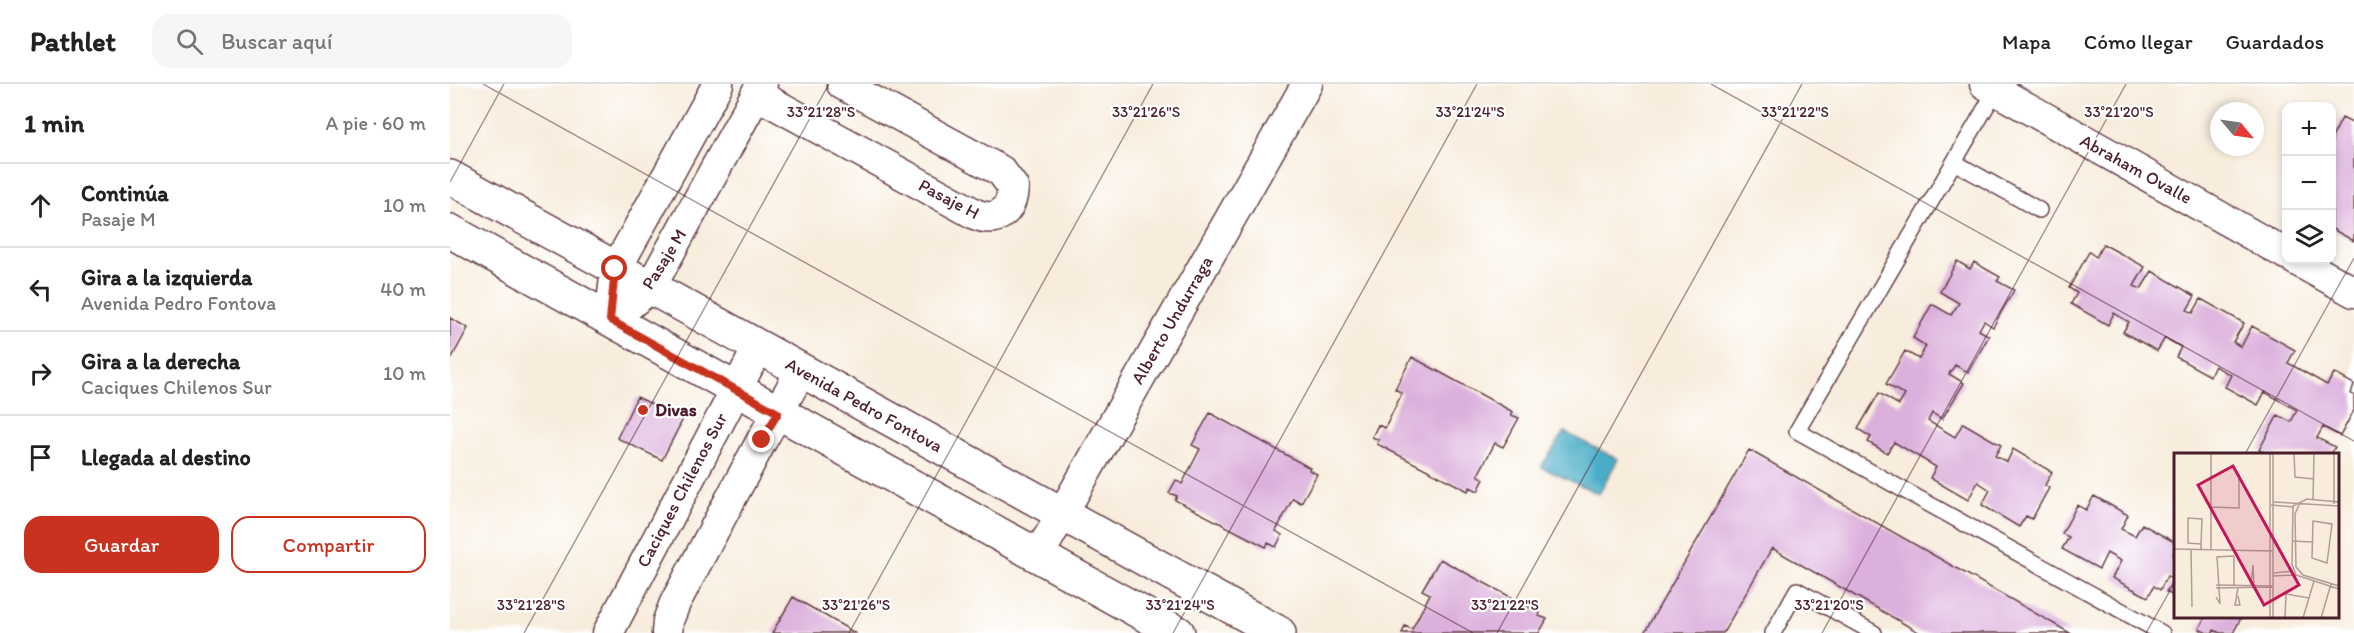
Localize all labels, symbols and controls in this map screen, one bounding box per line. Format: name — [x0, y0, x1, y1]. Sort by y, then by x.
search box — [152, 14, 572, 68]
text: Pathlet — [30, 24, 116, 58]
icon: search — [173, 25, 206, 58]
text: Buscar aquí — [221, 28, 332, 55]
text: Mapa — [2002, 29, 2051, 54]
text: Cómo llegar — [2084, 29, 2193, 54]
text: Guardados — [2226, 29, 2324, 54]
north arrow — [2210, 102, 2264, 156]
map controls — [2282, 102, 2336, 264]
button: + — [2282, 102, 2336, 156]
text: 33°21'28"S — [787, 103, 855, 121]
text: 33°21'26"S — [1112, 103, 1180, 121]
text: 33°21'24"S — [1435, 103, 1505, 121]
text: 33°21'22"S — [1761, 103, 1829, 121]
text: 33°21'20"S — [2084, 103, 2154, 121]
text: 1 min — [24, 107, 84, 139]
text: A pie · 60 m — [325, 111, 426, 135]
street label: Abraham Ovalle — [2076, 129, 2196, 209]
button: − — [2282, 156, 2336, 210]
street label: Pasaje H — [915, 174, 983, 224]
text: Continúa — [81, 180, 169, 207]
icon: ahead — [24, 189, 57, 222]
text: 10 m — [383, 193, 426, 217]
text: Pasaje M — [81, 207, 156, 231]
button: layers — [2282, 210, 2336, 264]
street label: Pasaje M — [637, 225, 691, 293]
street label: Alberto Undurraga — [1126, 252, 1218, 388]
route start — [601, 255, 627, 281]
text: Gira a la izquierda — [81, 264, 252, 291]
icon: left — [24, 273, 57, 306]
text: 40 m — [380, 277, 426, 301]
text: Avenida Pedro Fontova — [81, 291, 276, 315]
text: Gira a la derecha — [81, 348, 240, 375]
street label: Avenida Pedro Fontova — [782, 353, 946, 457]
icon: right — [24, 357, 57, 390]
text: 10 m — [383, 361, 426, 385]
text: Caciques Chilenos Sur — [81, 375, 272, 399]
place label: Divas — [655, 399, 697, 421]
marker: Divas — [636, 403, 650, 417]
street label: Caciques Chilenos Sur — [632, 409, 732, 571]
route end — [748, 426, 774, 452]
icon: arrive — [24, 441, 57, 474]
text: Llegada al destino — [81, 444, 251, 471]
inset map — [2174, 453, 2339, 618]
button: Guardar — [24, 516, 219, 573]
button: Compartir — [231, 516, 426, 573]
text: 33°21'28"S — [497, 596, 565, 614]
text: 33°21'26"S — [822, 596, 890, 614]
text: 33°21'24"S — [1145, 596, 1215, 614]
text: 33°21'22"S — [1471, 596, 1539, 614]
text: 33°21'20"S — [1794, 596, 1864, 614]

